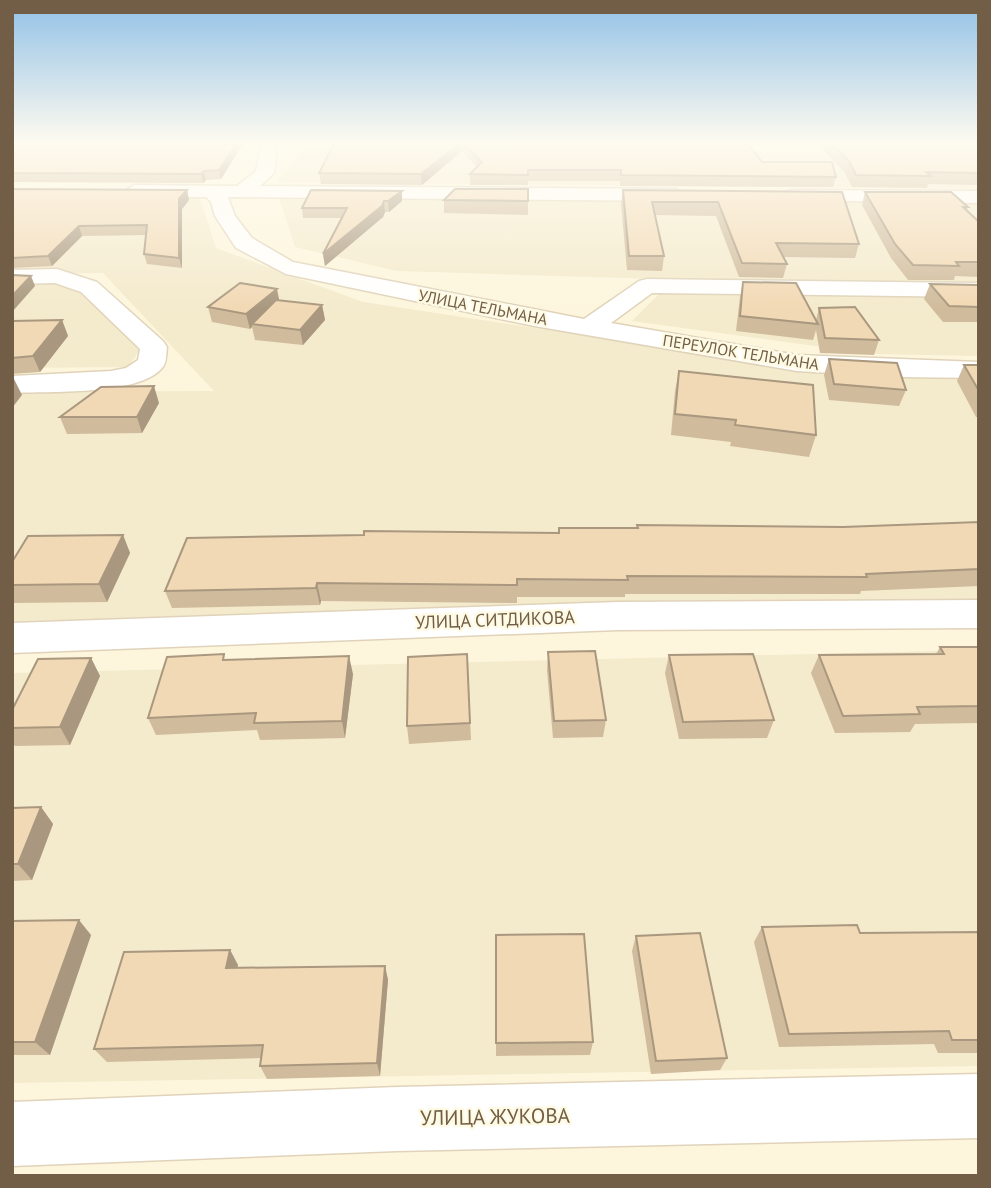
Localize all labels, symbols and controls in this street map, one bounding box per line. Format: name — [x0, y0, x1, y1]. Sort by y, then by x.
street label: УЛИЦА ТЕЛЬМАНА — [417, 285, 550, 329]
street label: ПЕРЕУЛОК ТЕЛЬМАНА — [661, 330, 821, 374]
street label: УЛИЦА СИТДИКОВА — [415, 605, 576, 634]
street label: УЛИЦА ЖУКОВА — [420, 1102, 571, 1131]

